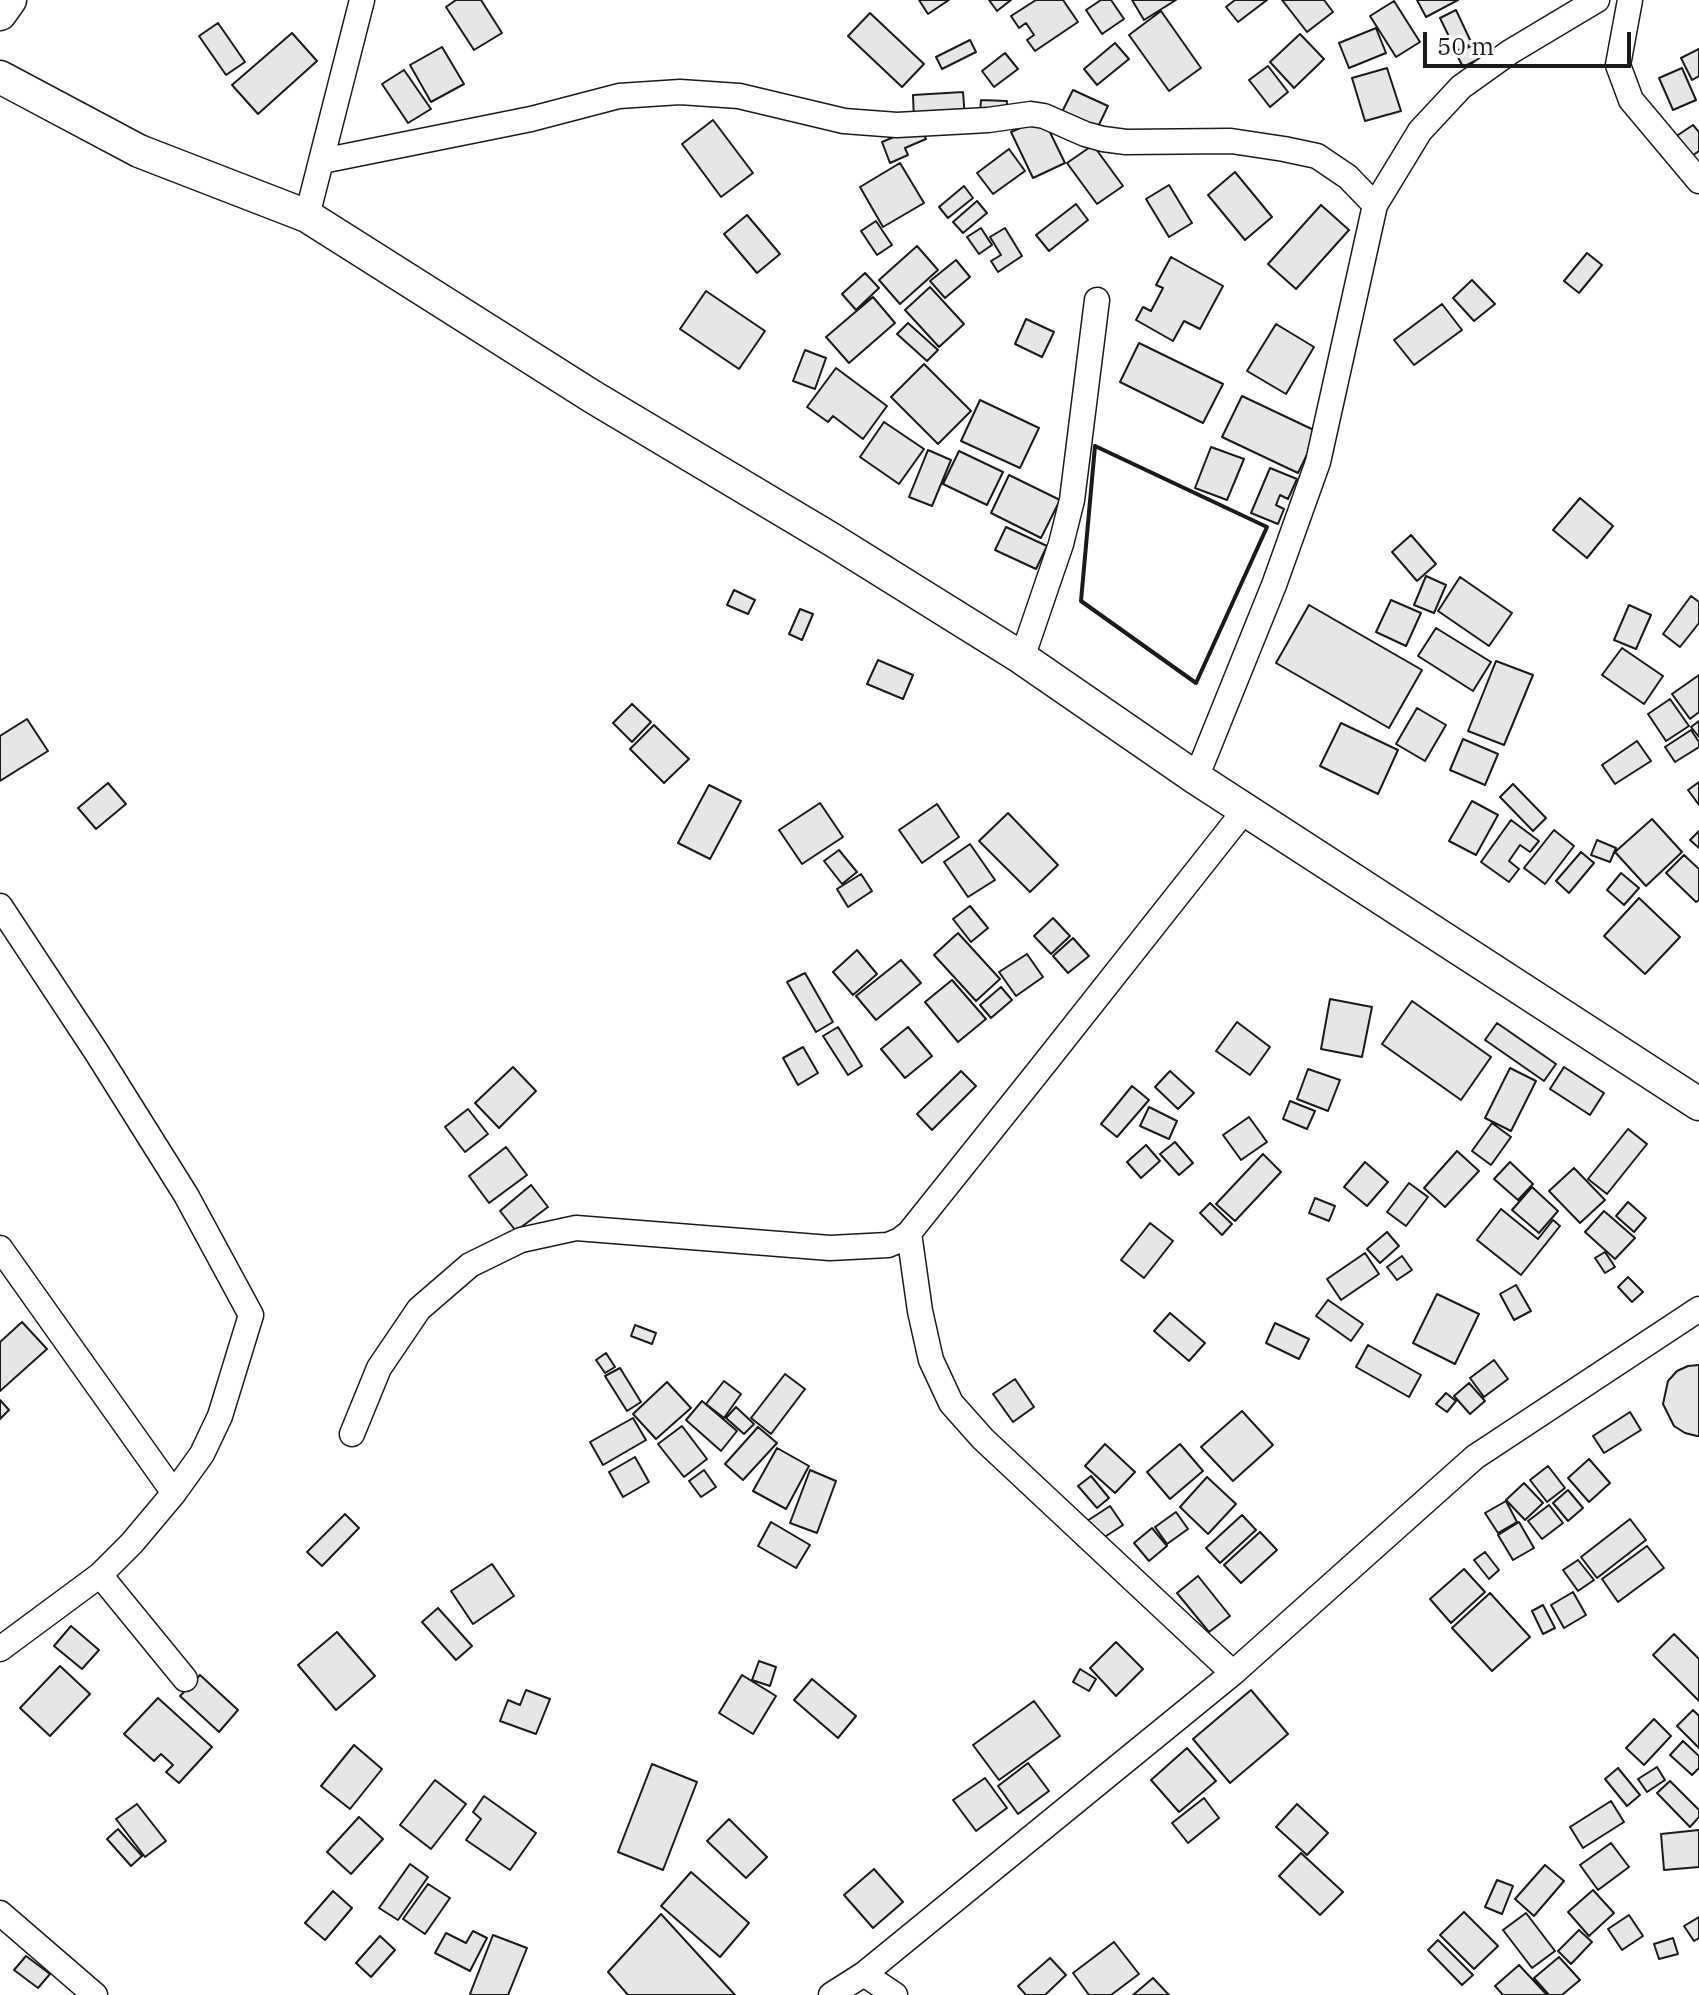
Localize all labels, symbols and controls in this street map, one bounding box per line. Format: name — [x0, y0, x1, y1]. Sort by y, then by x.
scale bar — [1427, 16, 1635, 66]
text: 50 m — [1437, 30, 1494, 62]

